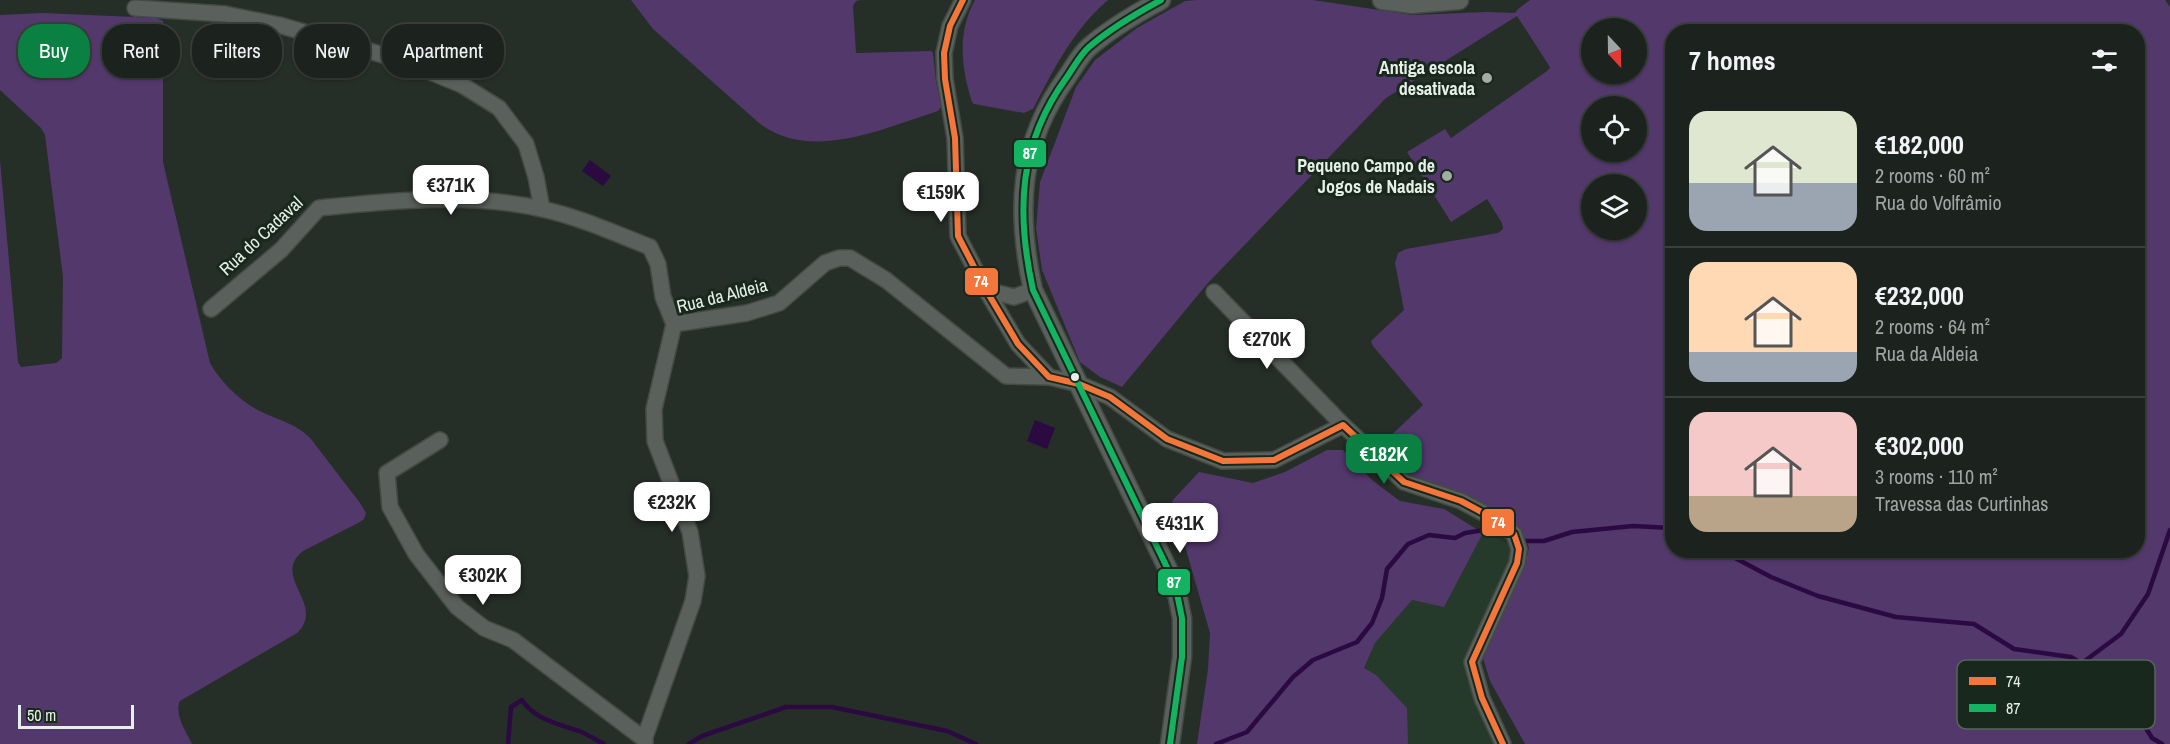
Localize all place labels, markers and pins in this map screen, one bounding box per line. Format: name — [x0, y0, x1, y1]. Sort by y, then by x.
place label: Antiga escola desativada — [1379, 55, 1476, 101]
marker: Antiga escola desativada — [1480, 71, 1494, 85]
place label: Pequeno Campo de Jogos de Nadais — [1297, 153, 1435, 199]
pin: €371K — [409, 165, 493, 216]
marker: Pequeno Campo de Jogos de Nadais — [1440, 169, 1454, 183]
pin: €159K — [899, 172, 983, 223]
pin: €270K — [1225, 319, 1309, 370]
unlabelled marker — [1069, 371, 1081, 383]
pin: €182K — [1342, 434, 1426, 485]
pin: €232K — [630, 482, 714, 533]
pin: €431K — [1138, 503, 1222, 554]
pin: €302K — [441, 555, 525, 606]

